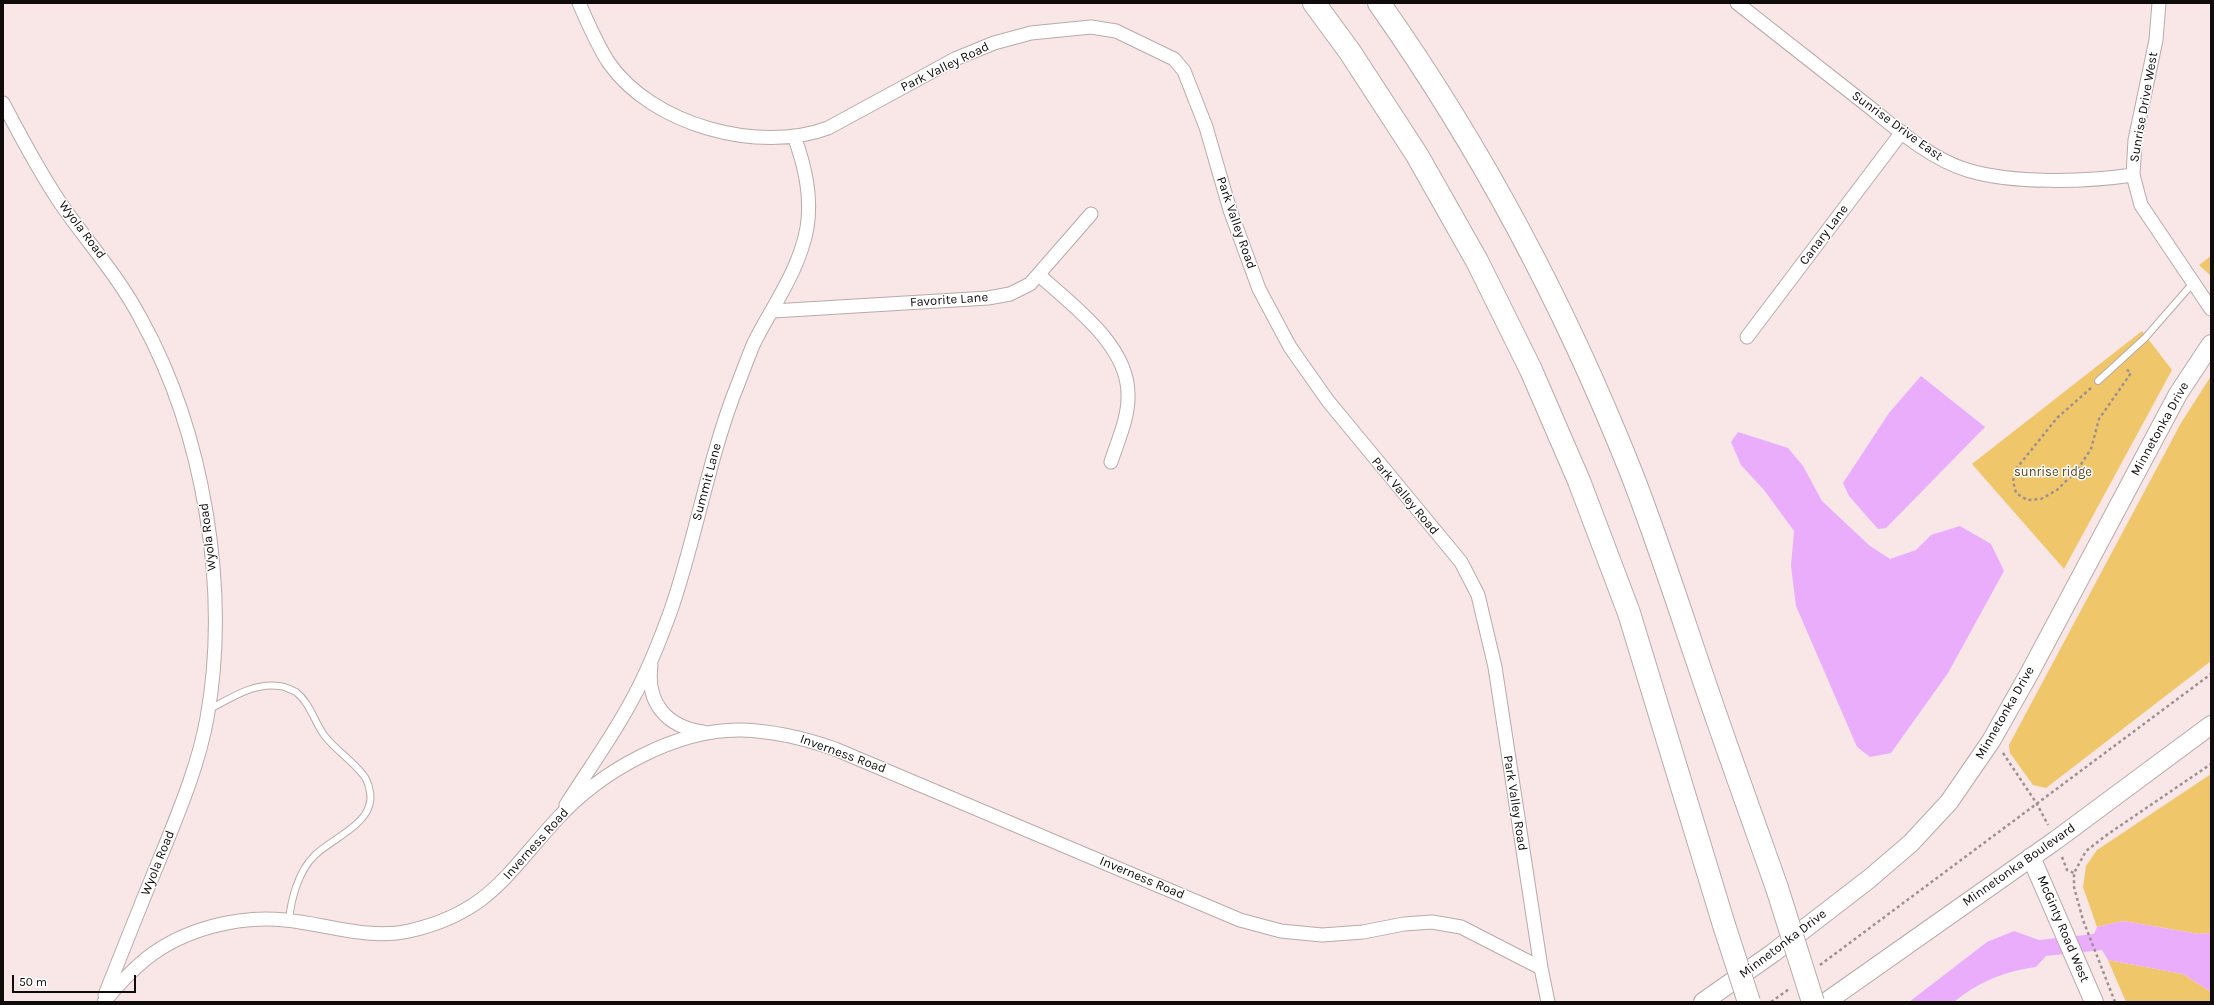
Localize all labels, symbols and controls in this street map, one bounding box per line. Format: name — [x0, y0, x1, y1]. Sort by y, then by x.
street label: Park Valley Road — [898, 39, 992, 95]
street label: Sunrise Drive West — [2127, 51, 2161, 163]
street label: Sunrise Drive East — [1849, 88, 1945, 164]
street label: Park Valley Road — [1213, 175, 1259, 271]
street label: Wyola Road — [55, 198, 109, 262]
street label: Canary Lane — [1796, 202, 1852, 268]
street label: Favorite Lane — [909, 289, 989, 311]
street label: Minnetonka Drive — [2128, 379, 2192, 479]
street label: Summit Lane — [689, 442, 725, 522]
street label: Park Valley Road — [1368, 454, 1442, 538]
park label: sunrise ridge — [2014, 464, 2092, 480]
street label: Wyola Road — [196, 502, 220, 572]
street label: Minnetonka Drive — [1972, 664, 2038, 762]
street label: Inverness Road — [798, 731, 888, 777]
street label: Park Valley Road — [1500, 754, 1530, 852]
street label: Inverness Road — [500, 805, 572, 883]
street label: Minnetonka Boulevard — [1960, 820, 2078, 910]
street label: Wyola Road — [138, 828, 178, 898]
street label: Inverness Road — [1097, 853, 1187, 903]
street label: McGinty Road West — [2033, 873, 2093, 985]
street label: Minnetonka Drive — [1736, 906, 1830, 982]
scale bar — [14, 967, 138, 993]
text: 50 m — [19, 975, 47, 989]

